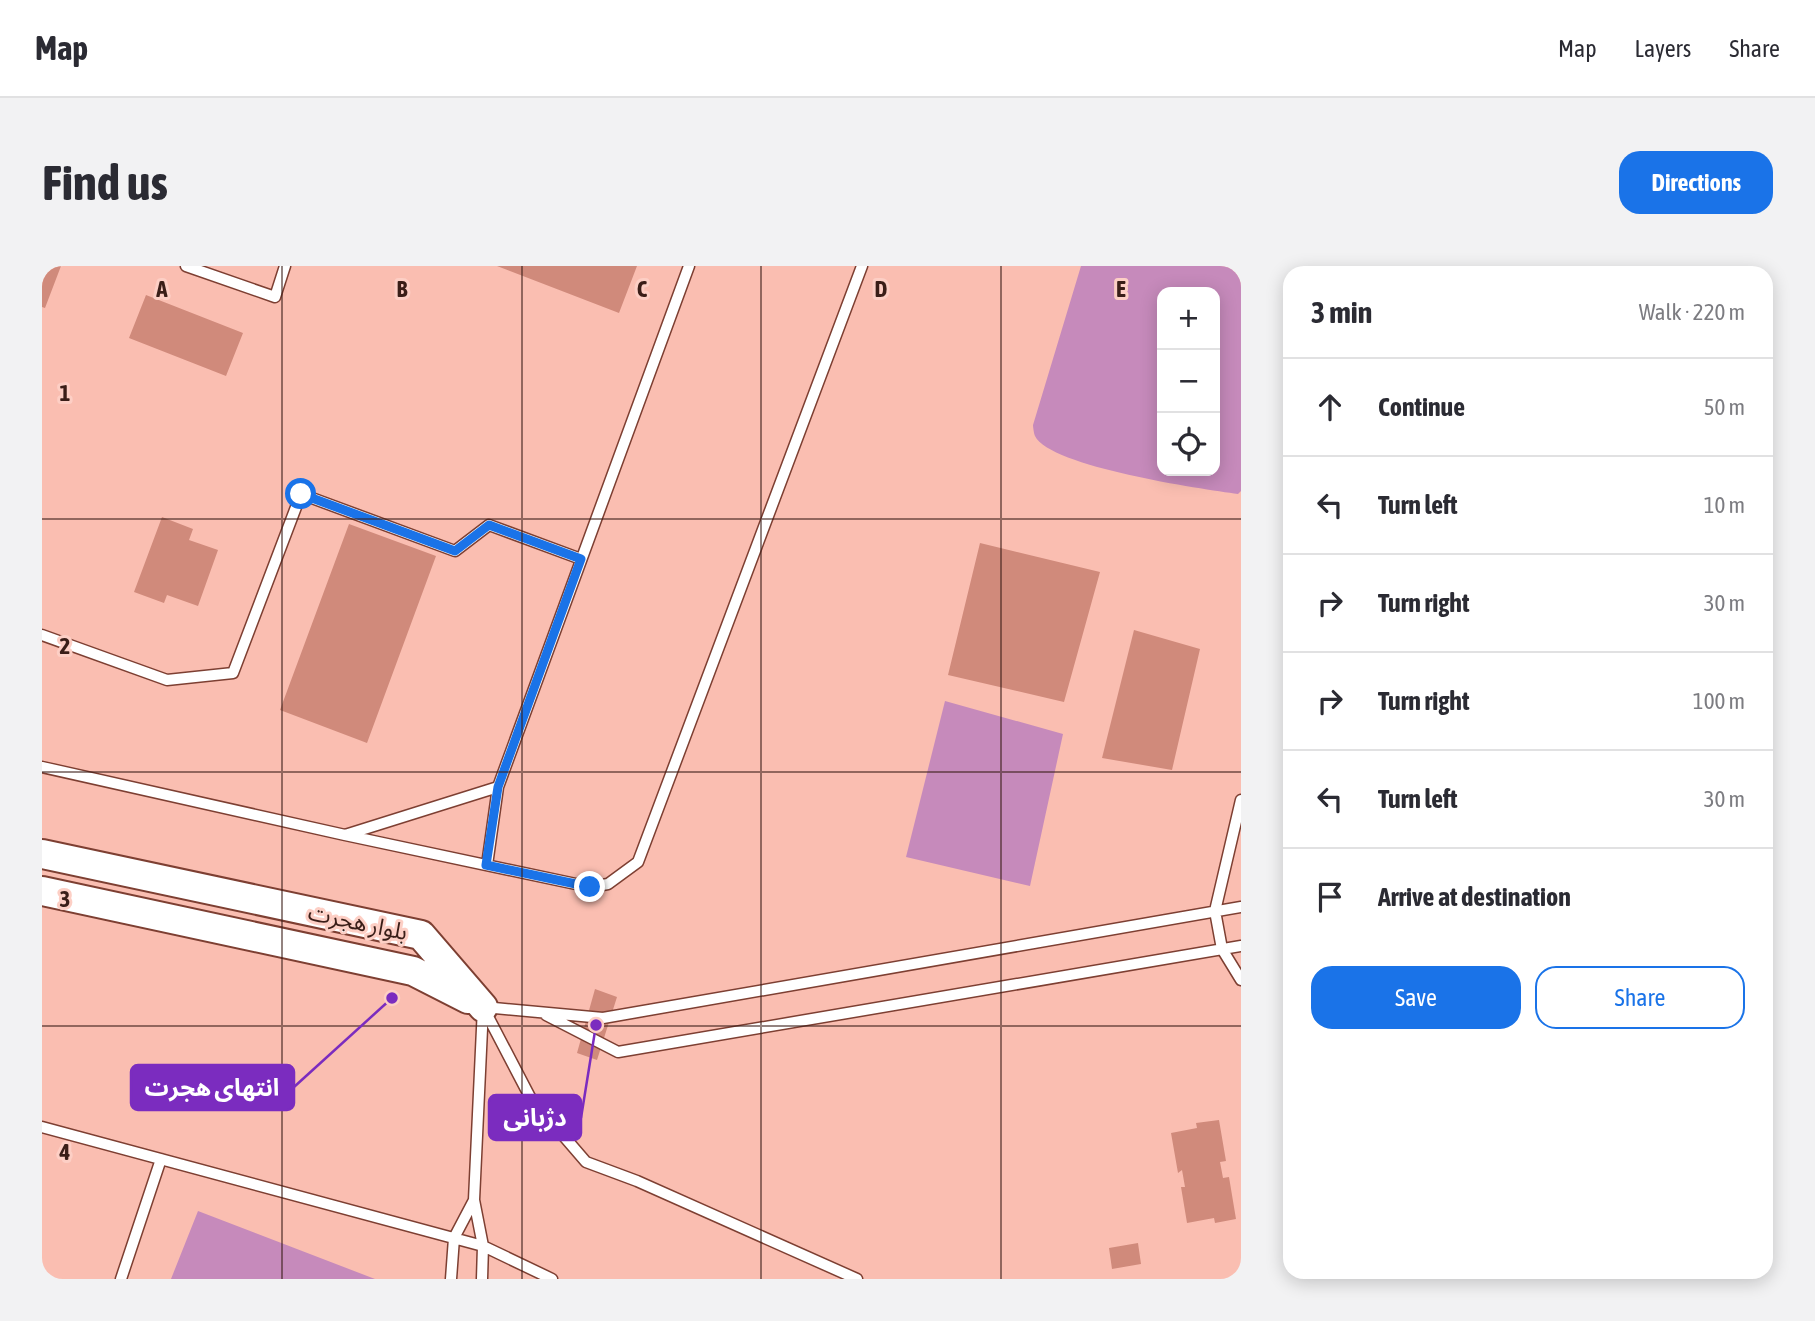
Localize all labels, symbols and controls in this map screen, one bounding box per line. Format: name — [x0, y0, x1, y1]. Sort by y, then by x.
text: Map — [35, 29, 88, 67]
text: Map — [1558, 35, 1597, 62]
text: Layers — [1635, 35, 1691, 62]
text: Share — [1729, 35, 1780, 62]
button: Directions — [1619, 151, 1773, 214]
text: Find us — [42, 154, 168, 210]
text: A — [155, 276, 168, 302]
text: B — [397, 276, 408, 302]
text: C — [637, 276, 648, 302]
text: D — [875, 276, 888, 302]
text: E — [1116, 276, 1126, 302]
map controls — [1157, 287, 1220, 476]
button: + — [1157, 287, 1220, 350]
text: 3 min — [1311, 295, 1372, 329]
text: Walk · 220 m — [1639, 299, 1745, 325]
button: − — [1157, 350, 1220, 413]
text: 1 — [60, 380, 71, 406]
icon: ahead — [1311, 388, 1349, 426]
text: Continue — [1378, 392, 1465, 422]
text: 50 m — [1704, 394, 1745, 420]
button: locate — [1157, 413, 1220, 476]
route start — [285, 478, 316, 509]
icon: left — [1311, 486, 1349, 524]
text: Turn left — [1378, 490, 1458, 520]
text: 10 m — [1704, 492, 1745, 518]
icon: right — [1311, 584, 1349, 622]
text: Turn right — [1378, 588, 1469, 618]
text: 30 m — [1704, 590, 1745, 616]
text: 2 — [60, 633, 70, 659]
icon: right — [1311, 682, 1349, 720]
text: Turn right — [1378, 686, 1469, 716]
text: 100 m — [1693, 688, 1745, 714]
icon: left — [1311, 780, 1349, 818]
text: Turn left — [1378, 784, 1458, 814]
text: 30 m — [1704, 786, 1745, 812]
route end — [574, 871, 605, 902]
icon: arrive — [1311, 878, 1349, 916]
text: Arrive at destination — [1378, 882, 1571, 912]
text: 3 — [60, 886, 70, 912]
street label: بلوار هجرت — [306, 899, 410, 946]
button: Save — [1311, 966, 1521, 1029]
button: Share — [1535, 966, 1745, 1029]
callout: انتهای هجرت — [131, 1065, 294, 1110]
text: انتهای هجرت — [145, 1074, 279, 1102]
callout: دژبانی — [489, 1095, 581, 1140]
text: دژبانی — [503, 1104, 567, 1132]
text: 4 — [59, 1139, 71, 1165]

